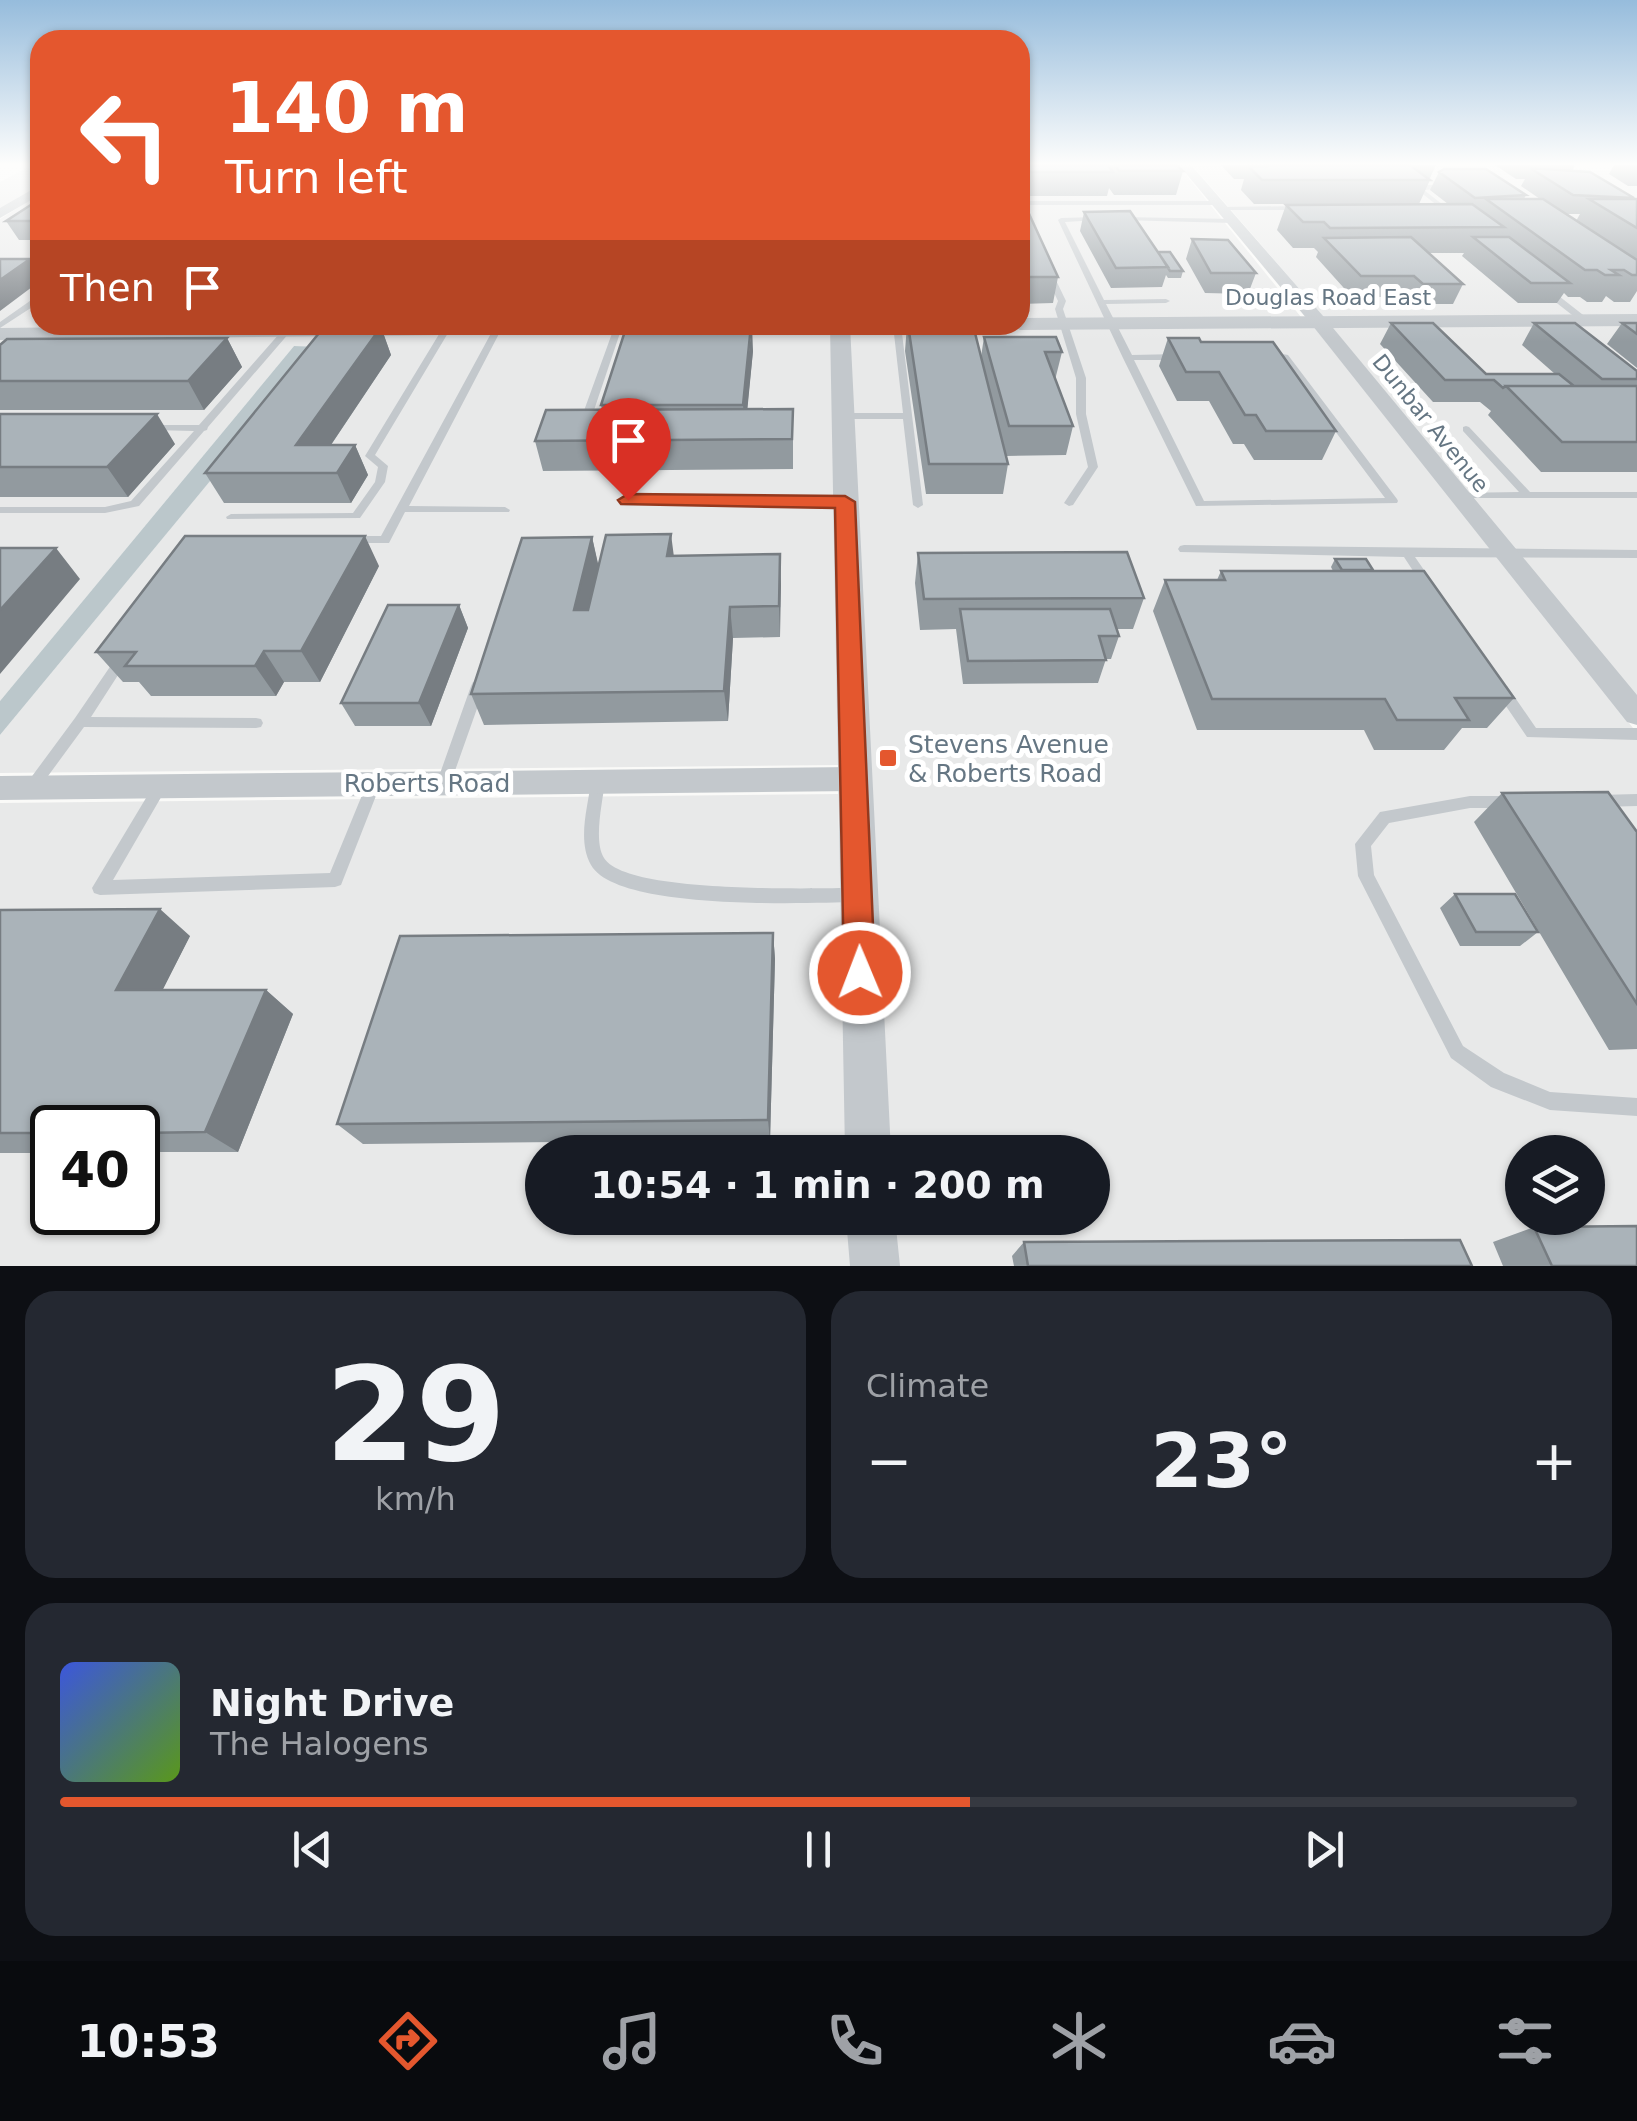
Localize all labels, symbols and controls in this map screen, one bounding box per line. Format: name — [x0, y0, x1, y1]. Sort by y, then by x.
text: 140 m — [225, 67, 468, 149]
icon: left — [60, 70, 190, 200]
text: Turn left — [225, 151, 408, 204]
icon: arrive — [175, 260, 230, 315]
text: Then — [60, 266, 155, 310]
street label: Douglas Road East — [1225, 285, 1431, 310]
street label: Dunbar Avenue — [1367, 349, 1494, 497]
pin — [586, 398, 671, 501]
icon: arrive — [601, 413, 656, 468]
place label: Stevens Avenue & Roberts Road — [908, 730, 1109, 788]
marker: Stevens Avenue & Roberts Road — [877, 747, 899, 769]
street label: Roberts Road — [344, 769, 510, 798]
position arrow — [808, 921, 912, 1025]
speed limit sign: 40 — [30, 1105, 160, 1235]
map controls — [1505, 1135, 1605, 1235]
button: layers — [1505, 1135, 1605, 1235]
text: 10:54 · 1 min · 200 m — [590, 1163, 1045, 1207]
text: 29 — [325, 1339, 506, 1491]
text: Climate — [866, 1367, 989, 1405]
text: 23° — [1151, 1417, 1292, 1505]
text: − — [866, 1429, 912, 1493]
text: + — [1531, 1429, 1577, 1493]
text: km/h — [375, 1480, 456, 1518]
text: Night Drive — [210, 1681, 454, 1725]
text: The Halogens — [210, 1725, 429, 1763]
icon: previous — [285, 1822, 340, 1877]
icon: pause — [791, 1822, 846, 1877]
icon: next — [1297, 1822, 1352, 1877]
icon: directions — [373, 2006, 443, 2076]
icon: music — [597, 2006, 667, 2076]
icon: phone — [820, 2006, 890, 2076]
icon: climate — [1044, 2006, 1114, 2076]
icon: car — [1267, 2006, 1337, 2076]
icon: filters — [1490, 2006, 1560, 2076]
text: 10:53 — [77, 2015, 220, 2068]

